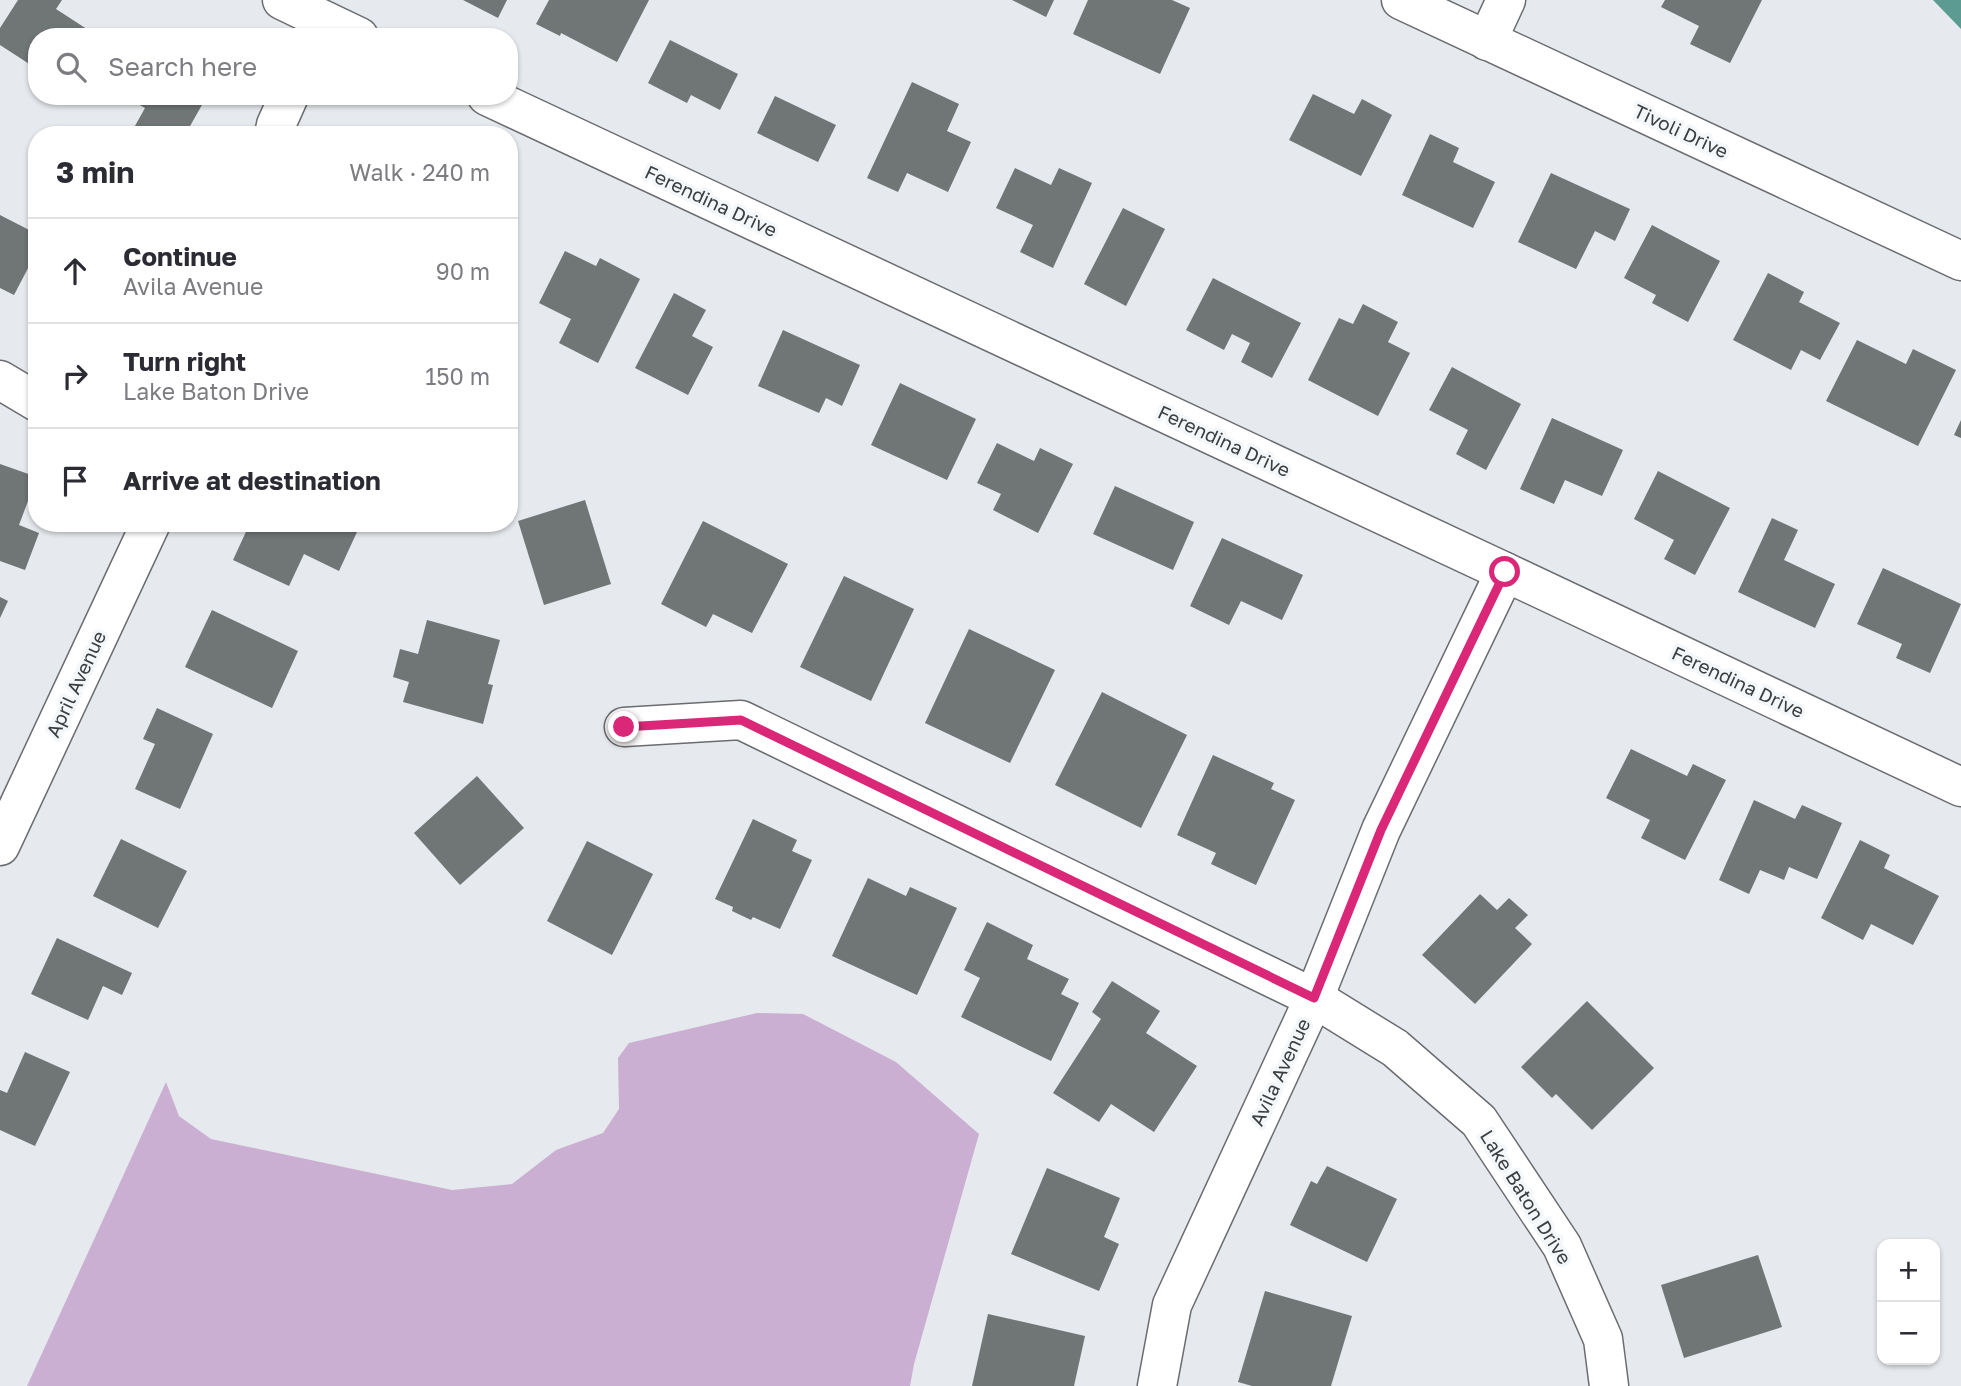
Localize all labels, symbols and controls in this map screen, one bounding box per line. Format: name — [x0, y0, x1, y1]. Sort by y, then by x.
search box — [28, 28, 518, 105]
icon: search — [52, 48, 90, 86]
text: Search here — [108, 51, 257, 82]
street label: Tivoli Drive — [1630, 99, 1732, 162]
text: 3 min — [56, 154, 134, 190]
text: Walk · 240 m — [349, 158, 490, 186]
street label: Ferendina Drive — [642, 160, 781, 241]
text: Continue — [123, 241, 237, 272]
icon: ahead — [56, 252, 94, 290]
text: 90 m — [436, 257, 490, 285]
text: Avila Avenue — [123, 272, 263, 300]
text: Turn right — [123, 346, 246, 377]
icon: right — [56, 357, 94, 395]
text: 150 m — [425, 362, 490, 390]
text: Lake Baton Drive — [123, 377, 309, 405]
street label: Ferendina Drive — [1155, 400, 1294, 481]
icon: arrive — [56, 462, 94, 500]
text: Arrive at destination — [123, 465, 381, 496]
route start — [1489, 556, 1520, 587]
street label: April Avenue — [41, 627, 110, 741]
street label: Ferendina Drive — [1669, 641, 1808, 722]
route end — [608, 711, 639, 742]
street label: Avila Avenue — [1245, 1014, 1314, 1129]
street label: Lake Baton Drive — [1476, 1125, 1577, 1268]
map controls — [1877, 1239, 1940, 1365]
button: + — [1877, 1239, 1940, 1302]
button: − — [1877, 1302, 1940, 1365]

